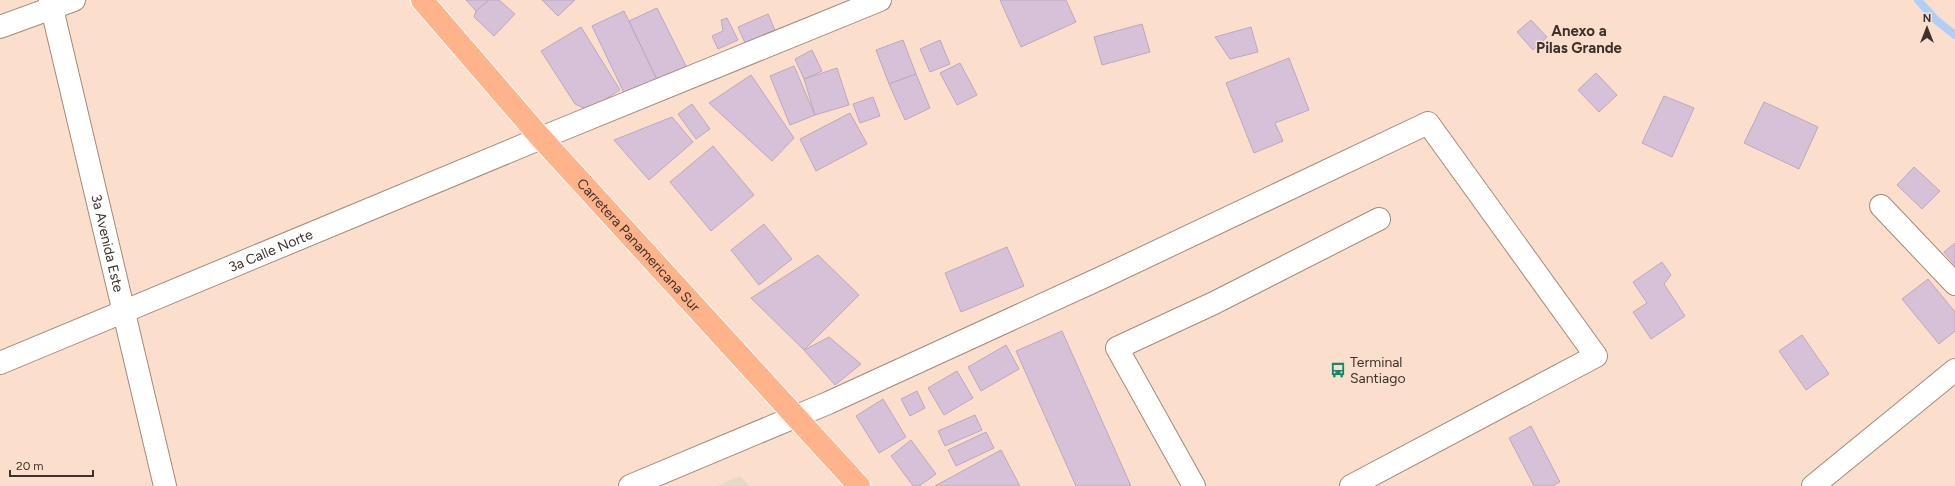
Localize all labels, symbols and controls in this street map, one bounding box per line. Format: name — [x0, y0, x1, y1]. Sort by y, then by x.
north arrow — [1907, 8, 1947, 48]
text: N — [1923, 12, 1931, 25]
district label: Anexo a Pilas Grande — [1536, 22, 1623, 57]
street label: Carretera Panamericana Sur — [573, 175, 704, 316]
street label: 3a Avenida Este — [87, 193, 127, 294]
street label: 3a Calle Norte — [226, 226, 316, 276]
place label: Terminal Santiago — [1350, 354, 1406, 387]
bus stop icon: Terminal Santiago — [1329, 361, 1347, 379]
scale bar — [10, 452, 93, 478]
text: 20 m — [16, 459, 44, 473]

